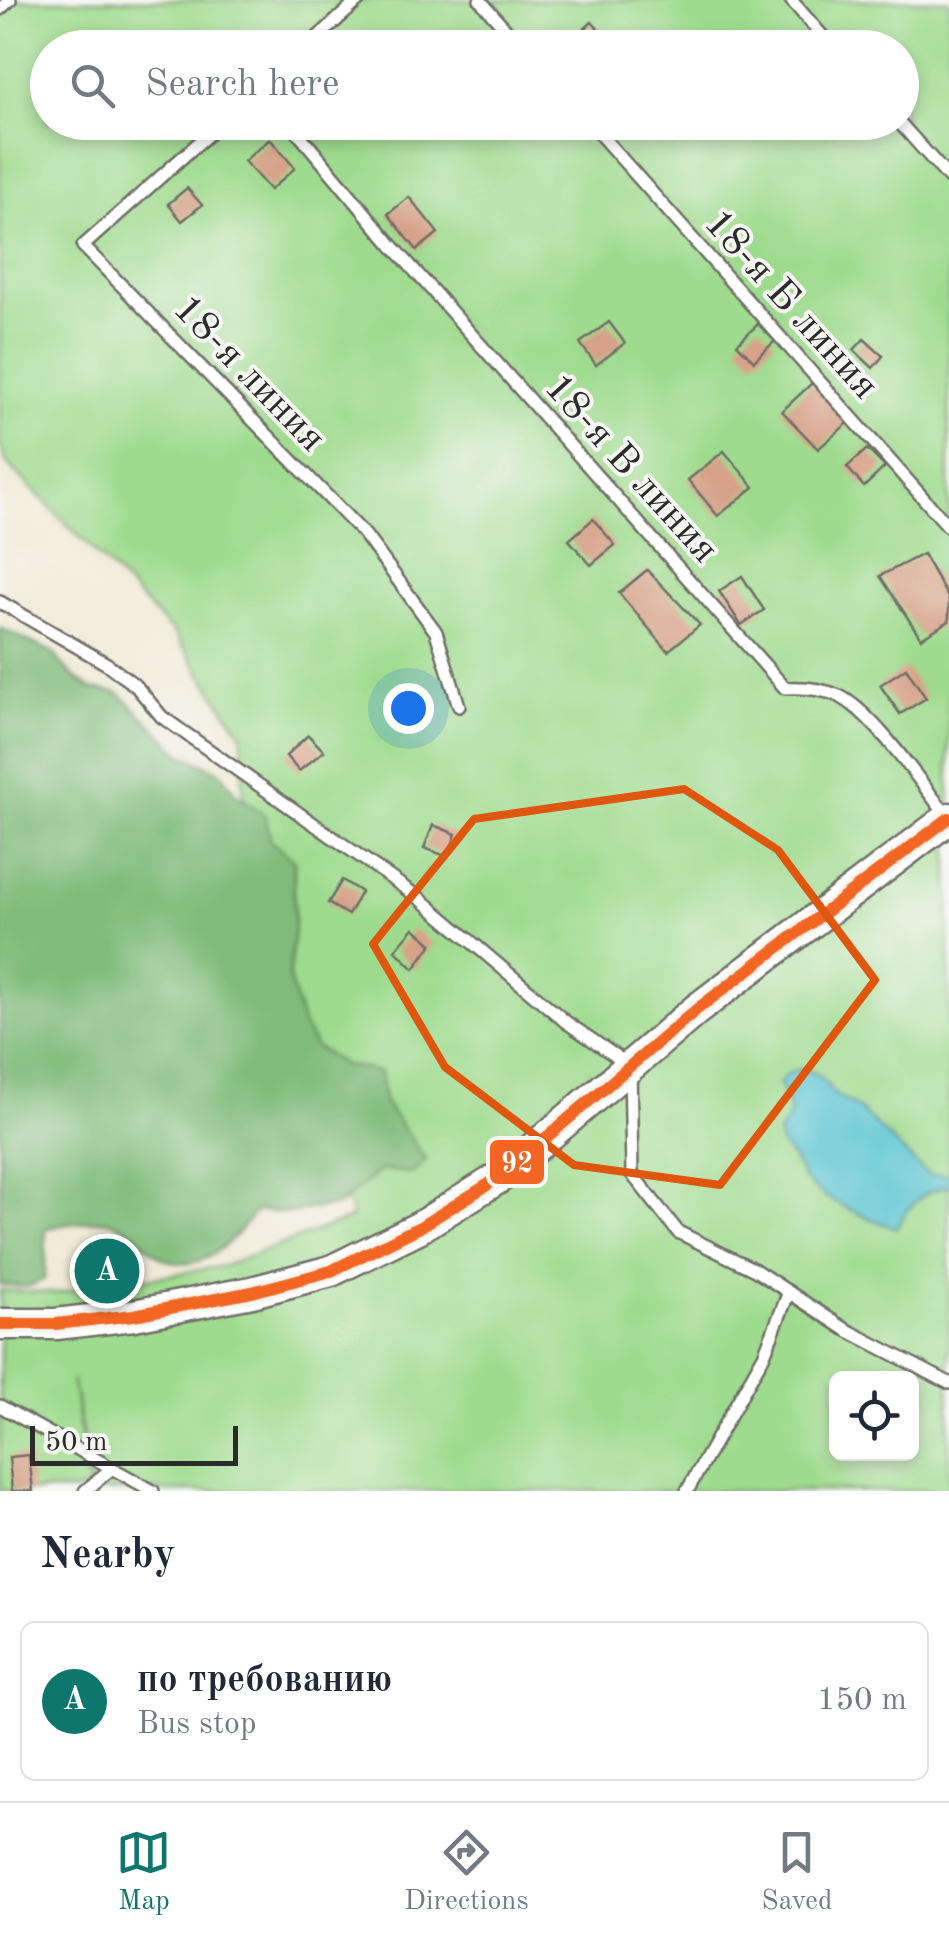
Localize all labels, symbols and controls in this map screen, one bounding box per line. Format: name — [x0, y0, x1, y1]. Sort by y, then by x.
search box — [30, 30, 919, 140]
icon: search — [65, 58, 120, 113]
text: Search here — [145, 66, 340, 104]
street label: 18-я Б линия — [695, 204, 885, 408]
street label: 18-я линия — [165, 289, 332, 460]
street label: 18-я В линия — [536, 368, 724, 571]
your location — [383, 683, 434, 734]
line badge: 92 — [488, 1138, 546, 1186]
text: 92 — [501, 1151, 533, 1179]
pin: A — [74, 1234, 140, 1308]
map controls — [829, 1371, 919, 1461]
button: locate — [829, 1371, 919, 1461]
scale bar — [30, 1421, 238, 1466]
text: 50 m — [45, 1429, 108, 1457]
text: Nearby — [40, 1535, 176, 1577]
text: по требованию — [137, 1662, 392, 1700]
text: A — [62, 1685, 87, 1717]
text: 150 m — [817, 1685, 907, 1717]
text: Bus stop — [137, 1709, 257, 1741]
tab: Map — [116, 1825, 171, 1920]
tab: Directions — [404, 1825, 529, 1920]
tab: Saved — [761, 1825, 833, 1920]

